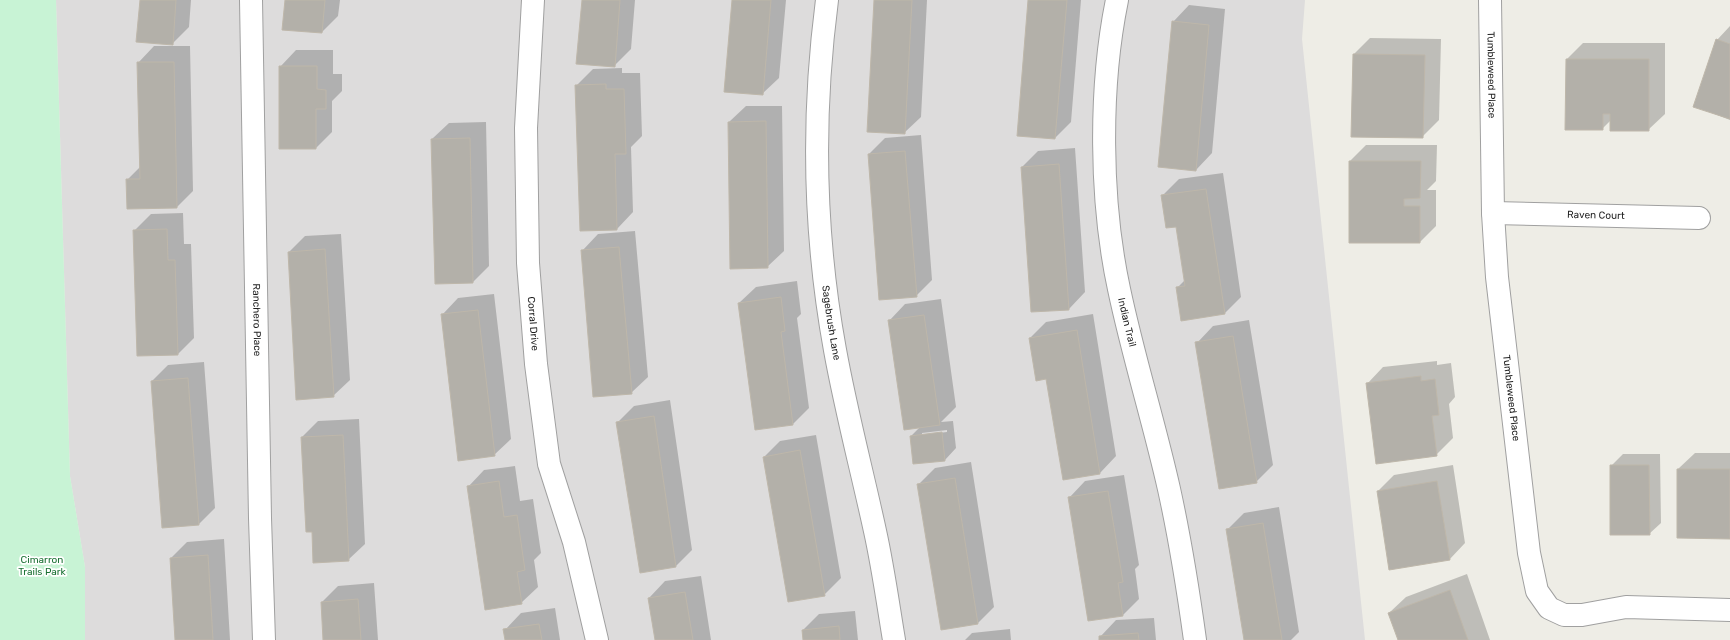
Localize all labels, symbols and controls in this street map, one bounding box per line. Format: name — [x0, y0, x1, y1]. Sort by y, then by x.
street label: Tumbleweed Place — [1484, 31, 1498, 119]
street label: Raven Court — [1567, 209, 1625, 222]
street label: Ranchero Place — [250, 283, 263, 357]
street label: Sagebrush Lane — [819, 285, 843, 362]
street label: Corral Drive — [525, 296, 541, 352]
street label: Indian Trail — [1115, 297, 1138, 348]
street label: Tumbleweed Place — [1500, 354, 1522, 442]
park label: Cimarron Trails Park — [18, 554, 67, 578]

